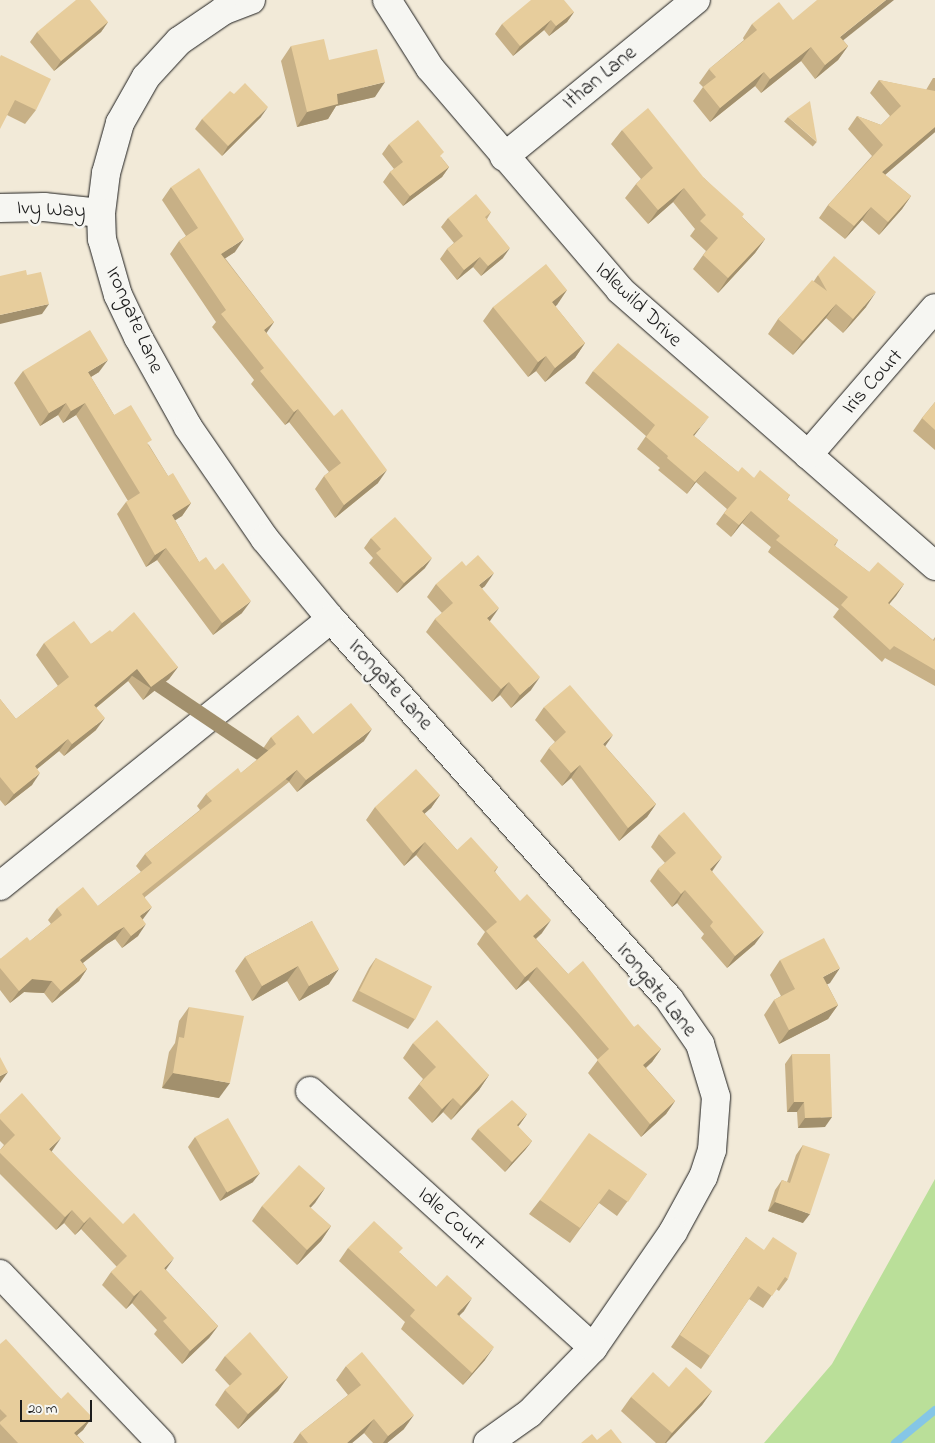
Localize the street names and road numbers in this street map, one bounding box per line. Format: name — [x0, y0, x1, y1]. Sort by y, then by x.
street label: Ithan Lane — [558, 41, 642, 115]
street label: Ivy Way — [16, 196, 86, 224]
street label: Idlewild Drive — [589, 257, 687, 353]
street label: Irongate Lane — [99, 263, 169, 377]
street label: Iris Court — [837, 344, 909, 420]
street label: Irongate Lane — [342, 634, 438, 736]
street label: Irongate Lane — [610, 938, 702, 1042]
street label: Idle Court — [412, 1182, 490, 1256]

